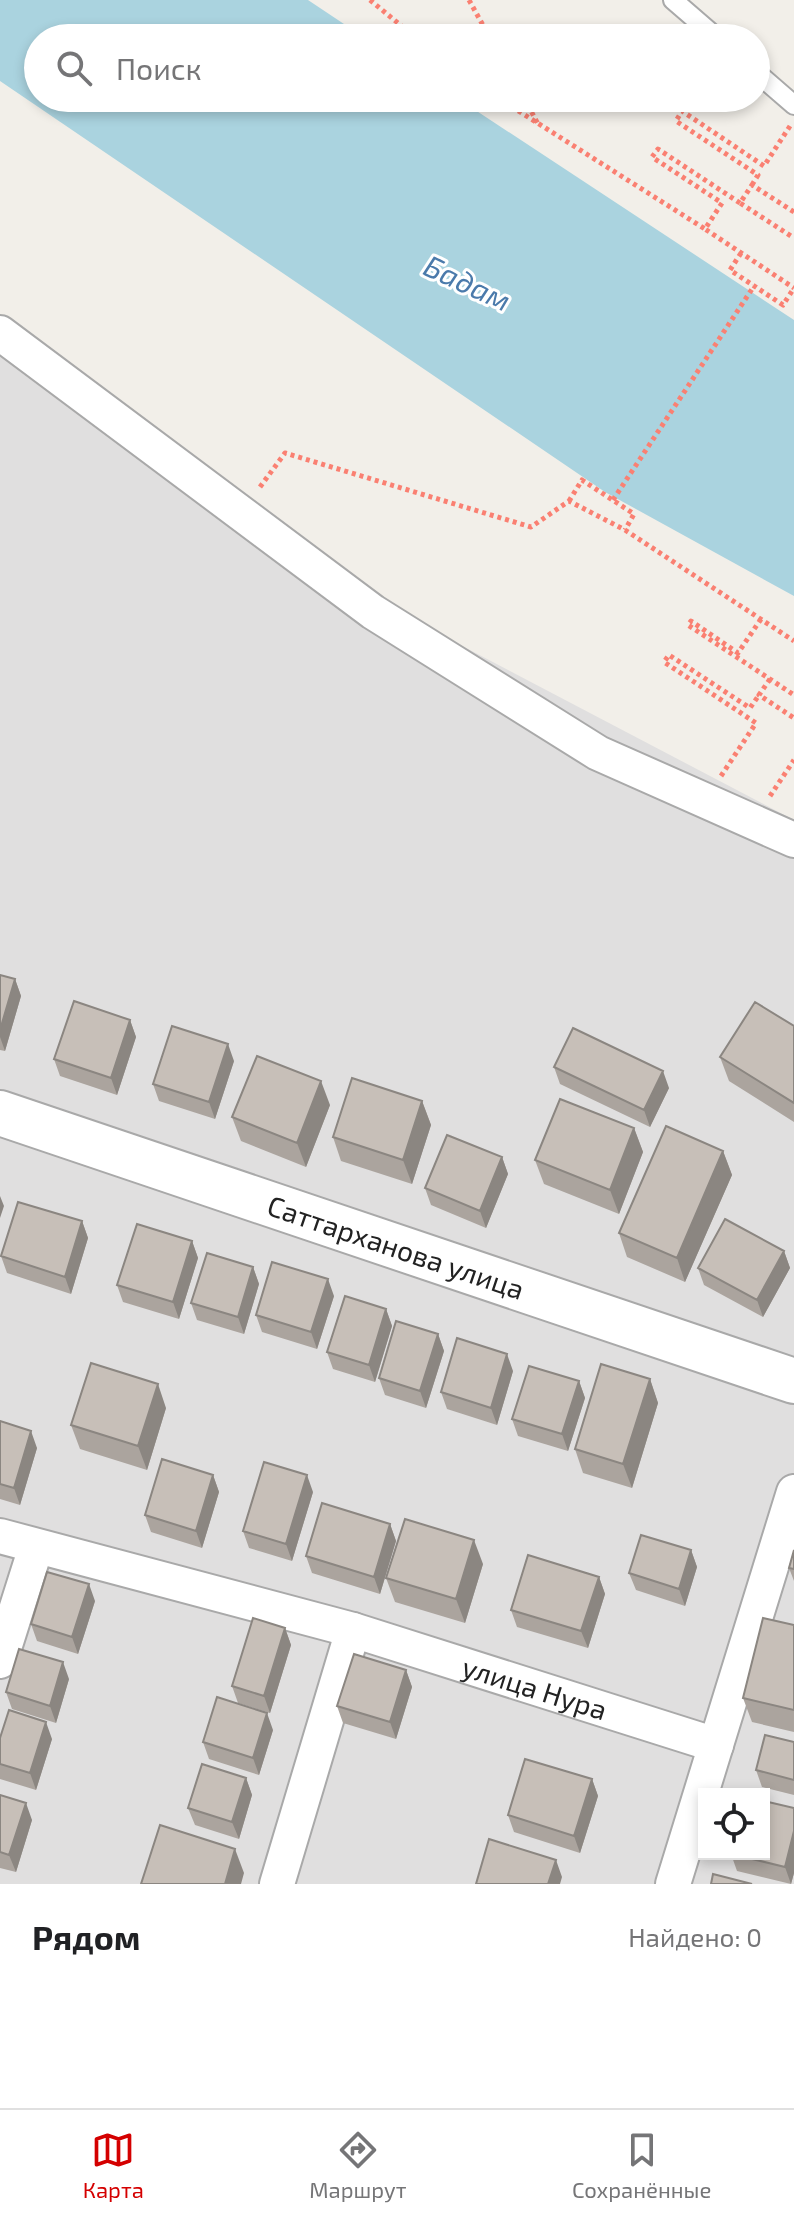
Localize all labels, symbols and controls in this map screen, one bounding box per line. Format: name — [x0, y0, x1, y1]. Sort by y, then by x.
search box — [24, 24, 770, 112]
icon: search — [52, 46, 96, 90]
text: Поиск — [116, 50, 202, 86]
water label: Бадам — [419, 246, 517, 318]
street label: Саттарханова улица — [263, 1188, 529, 1306]
street label: улица Нура — [458, 1649, 611, 1726]
map controls — [698, 1788, 770, 1860]
button: locate — [698, 1788, 770, 1860]
text: Рядом — [32, 1916, 140, 1957]
text: Найдено: 0 — [628, 1921, 762, 1952]
tab: Карта — [83, 2128, 144, 2202]
tab: Маршрут — [309, 2128, 406, 2202]
tab: Сохранённые — [572, 2128, 711, 2202]

